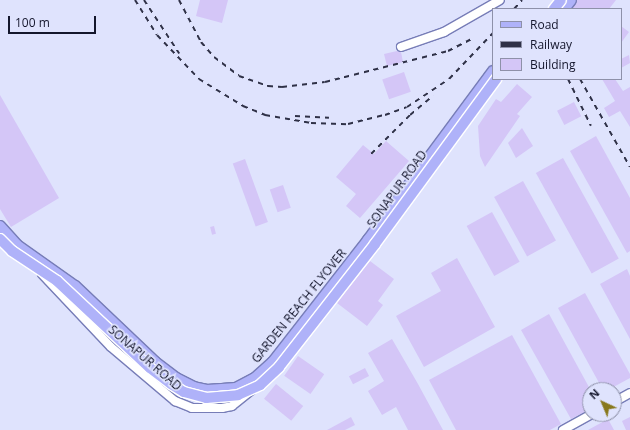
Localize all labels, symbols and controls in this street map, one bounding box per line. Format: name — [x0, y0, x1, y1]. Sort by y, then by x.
scale bar — [10, 8, 98, 34]
legend — [492, 8, 622, 80]
text: 100 m — [15, 14, 50, 31]
text: Road — [530, 16, 559, 33]
text: Railway — [530, 36, 572, 53]
text: Building — [530, 56, 575, 73]
street label: SONAPUR ROAD — [364, 148, 430, 230]
street label: GARDEN REACH FLYOVER — [249, 246, 349, 366]
street label: SONAPUR ROAD — [106, 322, 184, 394]
north arrow — [582, 382, 622, 422]
text: N — [586, 385, 602, 402]

